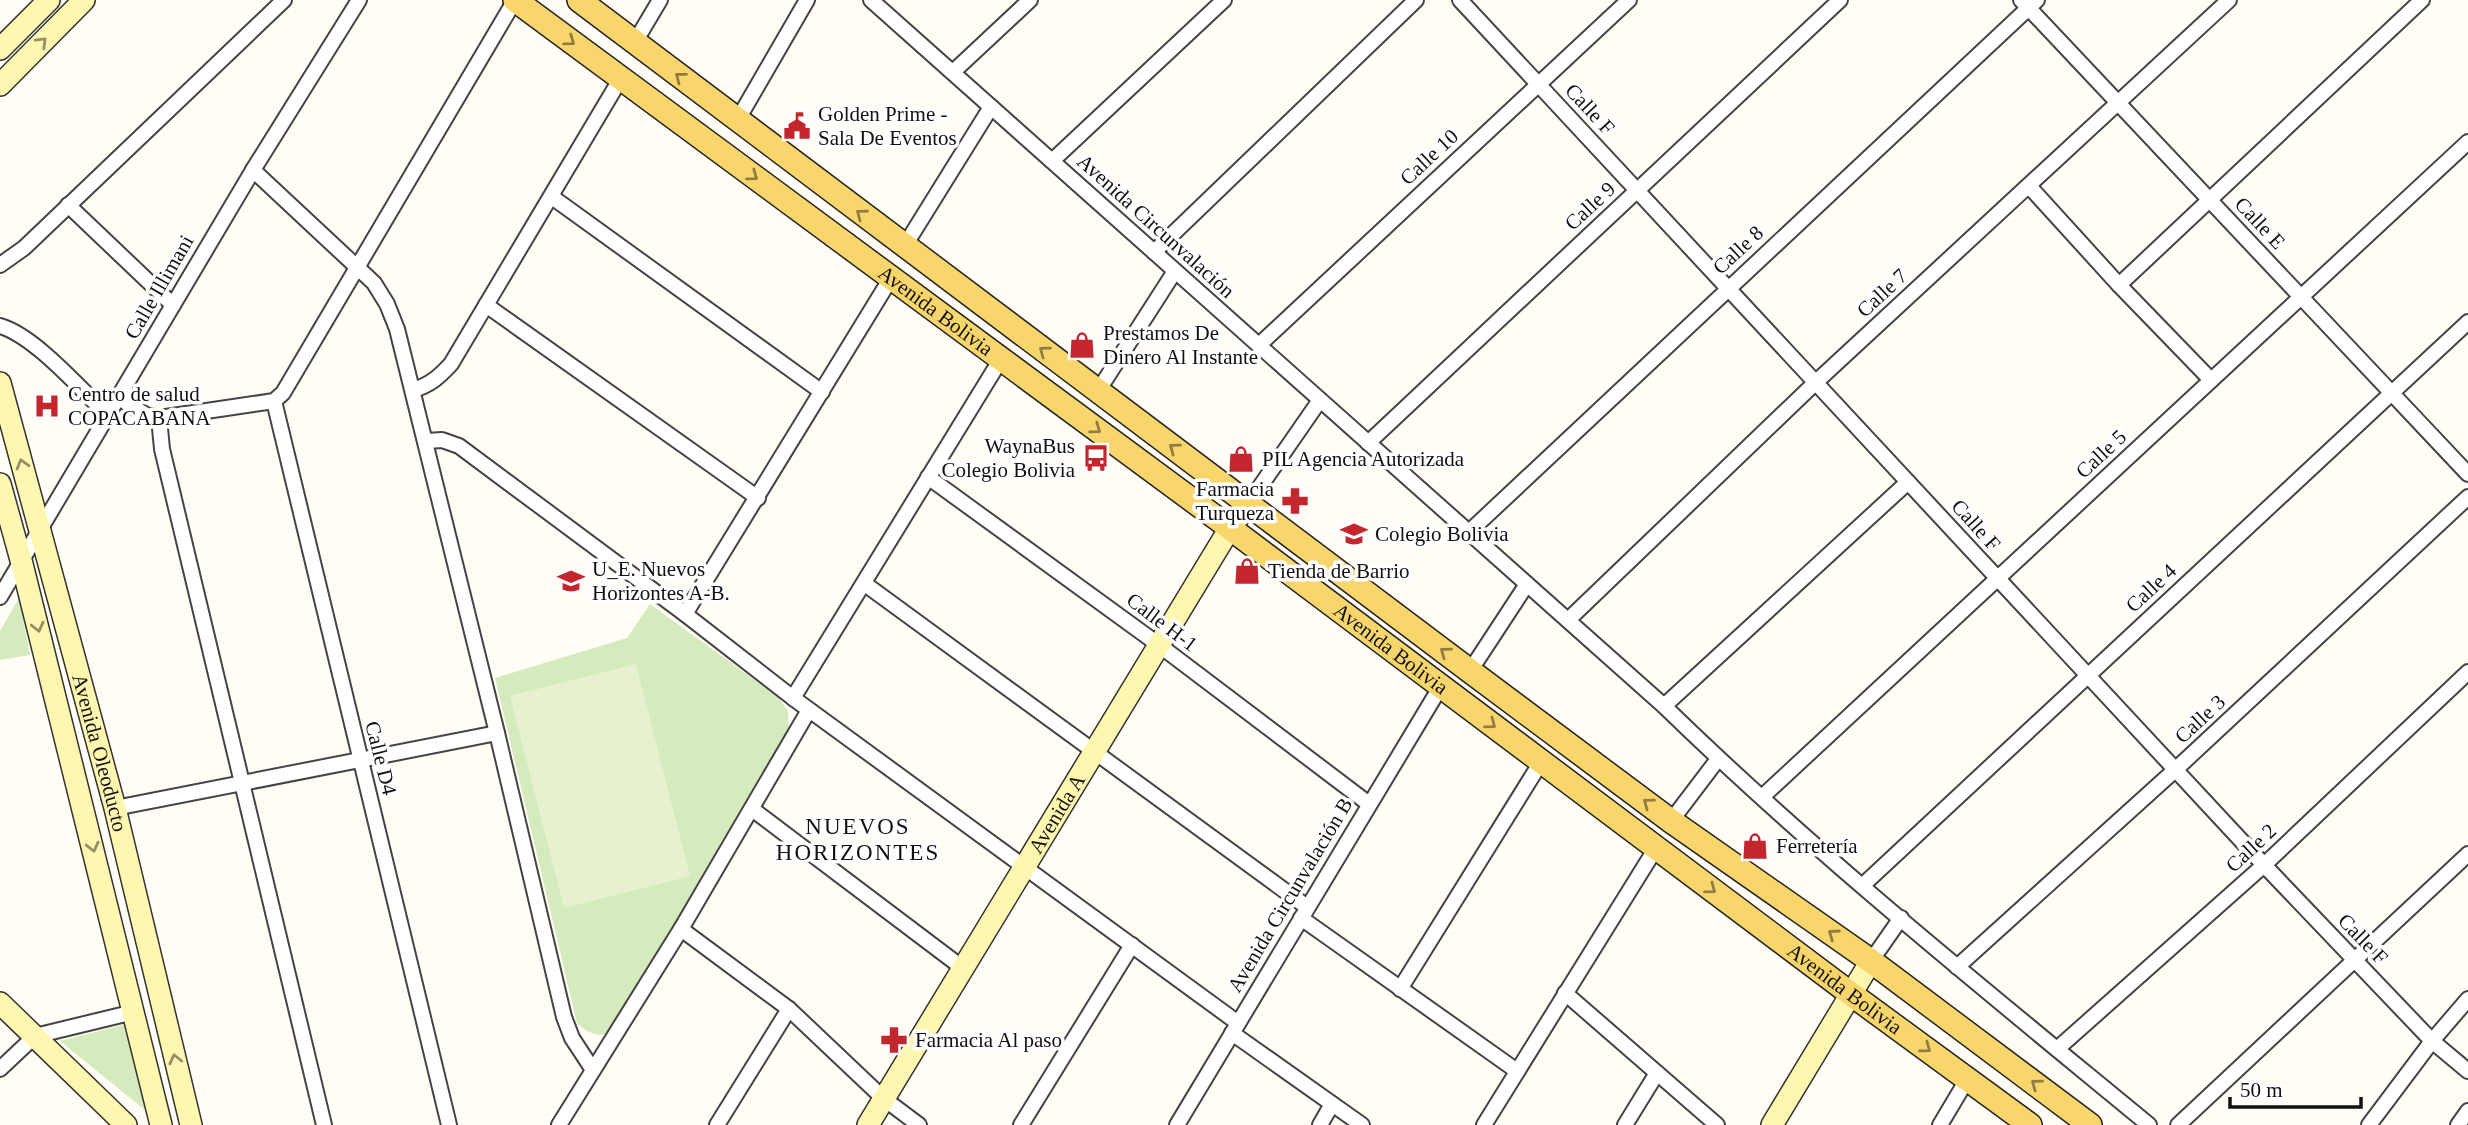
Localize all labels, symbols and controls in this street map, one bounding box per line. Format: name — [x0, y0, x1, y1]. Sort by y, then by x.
one-way arrow — [562, 32, 574, 45]
one-way arrow — [33, 38, 46, 51]
one-way arrow — [675, 72, 688, 85]
street label: Calle F — [1560, 78, 1620, 140]
place label: Golden Prime - Sala De Eventos — [818, 102, 957, 150]
public building icon: Golden Prime - Sala De Eventos — [782, 111, 812, 141]
street label: Calle 10 — [1395, 124, 1463, 190]
street label: Avenida Circunvalación — [1072, 149, 1240, 303]
one-way arrow — [745, 167, 757, 180]
street label: Calle 9 — [1560, 177, 1620, 235]
street label: Calle E — [2230, 192, 2290, 254]
one-way arrow — [856, 210, 869, 223]
street label: Calle 8 — [1708, 221, 1768, 279]
street label: Calle Illimani — [120, 231, 198, 343]
street label: Avenida Bolivia — [874, 260, 998, 361]
street label: Calle 7 — [1852, 264, 1912, 322]
place label: Prestamos De Dinero Al Instante — [1103, 321, 1258, 369]
shop icon: Prestamos De Dinero Al Instante — [1067, 330, 1097, 360]
one-way arrow — [1039, 346, 1051, 359]
place label: Centro de salud COPACABANA — [68, 382, 212, 430]
hospital icon: Centro de salud COPACABANA — [32, 391, 62, 421]
one-way arrow — [1088, 421, 1100, 433]
street label: Calle 5 — [2071, 425, 2131, 483]
place label: WaynaBus Colegio Bolivia — [941, 434, 1076, 482]
bus stop icon: WaynaBus Colegio Bolivia — [1081, 443, 1111, 473]
one-way arrow — [1169, 444, 1182, 457]
shop icon: PIL Agencia Autorizada — [1226, 444, 1256, 474]
place label: PIL Agencia Autorizada — [1262, 447, 1465, 471]
one-way arrow — [16, 458, 31, 470]
place label: Farmacia Turqueza — [1195, 477, 1275, 525]
pharmacy icon: Farmacia Turqueza — [1280, 486, 1310, 516]
street label: Calle F — [1947, 494, 2005, 556]
school or university icon: Colegio Bolivia — [1339, 519, 1369, 549]
place label: Colegio Bolivia — [1375, 522, 1509, 546]
shop icon: Tienda de Barrio — [1232, 556, 1262, 586]
place label: U_E. Nuevos Horizontes A-B. — [592, 557, 730, 605]
street label: Calle 4 — [2121, 558, 2182, 617]
place label: Tienda de Barrio — [1268, 559, 1410, 583]
school or university icon: U_E. Nuevos Horizontes A-B. — [556, 566, 586, 596]
street label: Calle H-1 — [1122, 588, 1202, 656]
street label: Avenida Bolivia — [1329, 598, 1453, 700]
one-way arrow — [30, 620, 44, 632]
one-way arrow — [1441, 648, 1453, 661]
street label: Avenida Oleoducto — [67, 671, 132, 834]
street label: Calle 3 — [2170, 690, 2230, 748]
one-way arrow — [1483, 716, 1496, 728]
street label: Calle D4 — [360, 719, 402, 798]
street label: Avenida A — [1023, 769, 1090, 858]
street label: Avenida Circunvalación B — [1222, 794, 1358, 996]
one-way arrow — [1643, 798, 1655, 811]
district label: NUEVOS HORIZONTES — [776, 814, 940, 865]
street label: Calle 2 — [2221, 819, 2281, 877]
shop icon: Ferretería — [1740, 831, 1770, 861]
place label: Ferretería — [1776, 834, 1858, 858]
one-way arrow — [85, 841, 99, 853]
one-way arrow — [1703, 880, 1715, 893]
street label: Calle F — [2333, 909, 2393, 969]
one-way arrow — [1828, 930, 1841, 943]
street label: Avenida Bolivia — [1783, 938, 1907, 1040]
pharmacy icon: Farmacia Al paso — [879, 1025, 909, 1055]
place label: Farmacia Al paso — [915, 1028, 1062, 1052]
one-way arrow — [1918, 1040, 1931, 1052]
one-way arrow — [169, 1053, 183, 1065]
scale bar — [2230, 1066, 2361, 1110]
text: 50 m — [2240, 1078, 2283, 1102]
one-way arrow — [2031, 1080, 2044, 1092]

